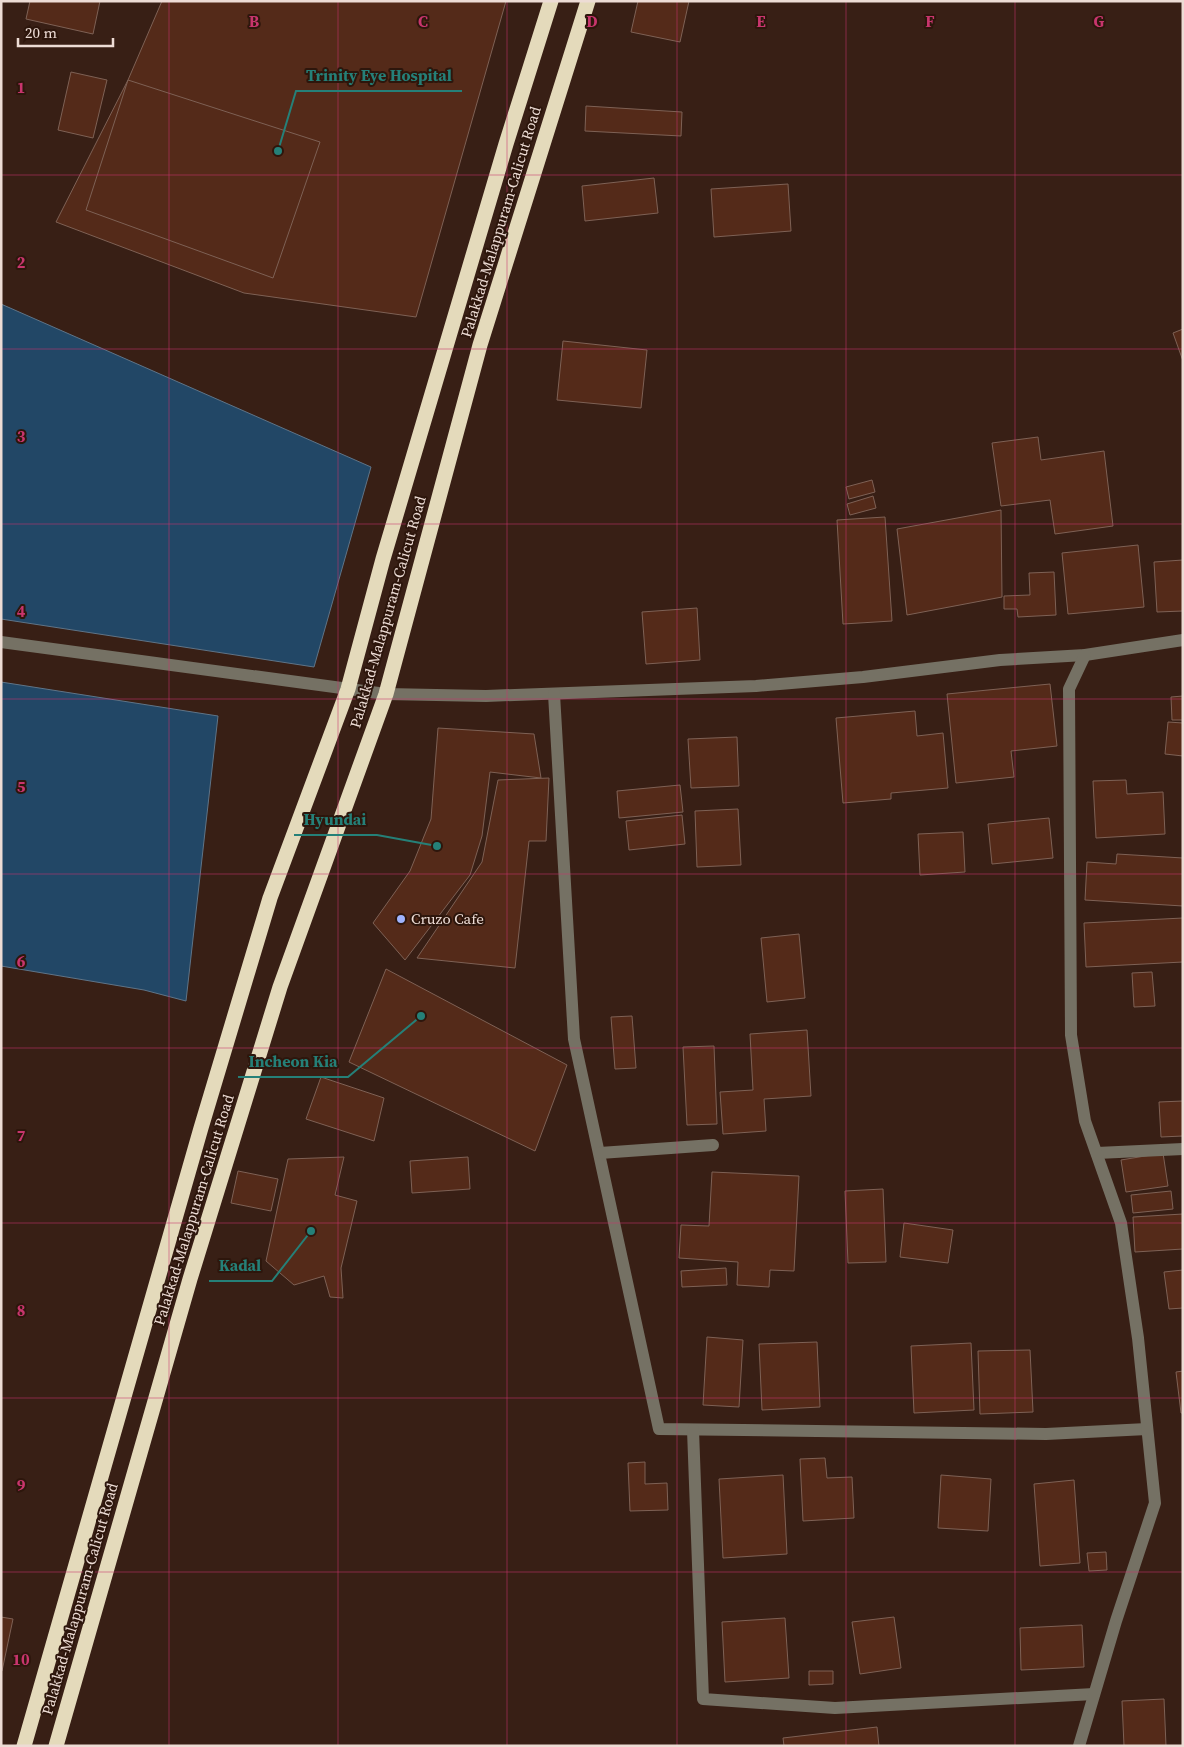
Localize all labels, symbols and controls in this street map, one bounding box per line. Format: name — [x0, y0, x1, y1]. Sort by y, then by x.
text: B — [249, 10, 260, 32]
text: C — [418, 10, 428, 32]
text: D — [586, 10, 598, 32]
text: E — [756, 10, 766, 32]
text: F — [925, 10, 935, 32]
text: G — [1094, 10, 1105, 32]
scale bar — [18, 15, 112, 47]
text: 20 m — [25, 22, 57, 43]
callout: Trinity Eye Hospital — [296, 60, 462, 91]
text: Trinity Eye Hospital — [306, 64, 452, 86]
text: 1 — [17, 76, 25, 98]
street label: Palakkad-Malappuram-Calicut Road — [455, 103, 546, 340]
text: 2 — [17, 251, 26, 273]
text: 3 — [17, 425, 26, 447]
street label: Palakkad-Malappuram-Calicut Road — [344, 493, 431, 730]
text: 4 — [17, 600, 26, 622]
text: 5 — [17, 775, 26, 797]
callout: Hyundai — [294, 804, 377, 835]
text: Hyundai — [304, 808, 366, 830]
place label: Cruzo Cafe — [411, 908, 484, 929]
marker: Cruzo Cafe — [395, 913, 407, 925]
text: 6 — [17, 950, 26, 972]
callout: Incheon Kia — [238, 1046, 348, 1077]
text: Incheon Kia — [248, 1050, 338, 1072]
street label: Palakkad-Malappuram-Calicut Road — [148, 1091, 239, 1328]
text: 7 — [17, 1124, 26, 1146]
callout: Kadal — [209, 1250, 272, 1281]
text: Kadal — [219, 1254, 261, 1276]
text: 8 — [17, 1299, 25, 1321]
text: 9 — [17, 1474, 26, 1496]
street label: Palakkad-Malappuram-Calicut Road — [36, 1480, 123, 1717]
text: 10 — [12, 1648, 30, 1670]

